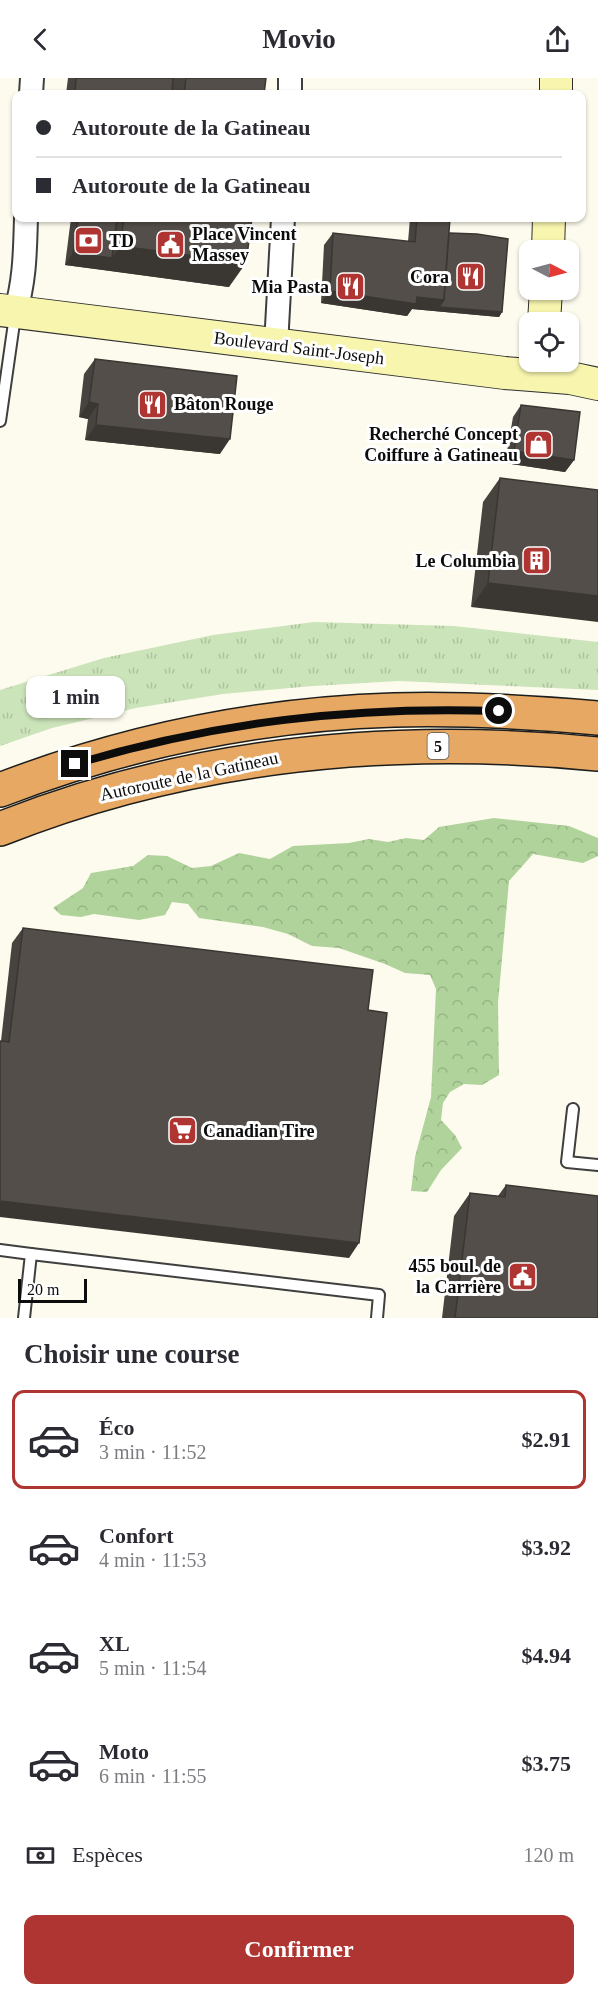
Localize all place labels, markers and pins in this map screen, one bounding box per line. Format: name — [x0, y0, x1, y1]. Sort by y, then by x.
place label: Place Vincent Massey — [192, 224, 296, 265]
bank icon: TD — [72, 225, 104, 257]
public building icon: Place Vincent Massey — [155, 228, 187, 260]
place label: TD — [109, 231, 134, 251]
restaurant icon: Cora — [454, 261, 486, 293]
place label: Cora — [410, 267, 449, 287]
restaurant icon: Mia Pasta — [334, 271, 366, 303]
place label: Mia Pasta — [252, 277, 329, 297]
restaurant icon: Bâton Rouge — [137, 388, 169, 420]
place label: Bâton Rouge — [174, 394, 274, 414]
place label: Recherché Concept Coiffure à Gatineau — [364, 424, 518, 465]
shop icon: Recherché Concept Coiffure à Gatineau — [523, 428, 555, 460]
building icon: Le Columbia — [521, 545, 553, 577]
place label: Le Columbia — [415, 551, 516, 571]
supermarket icon: Canadian Tire — [166, 1115, 198, 1147]
place label: Canadian Tire — [203, 1121, 315, 1141]
place label: 455 boul. de la Carrière — [408, 1256, 501, 1297]
public building icon: 455 boul. de la Carrière — [506, 1260, 538, 1292]

